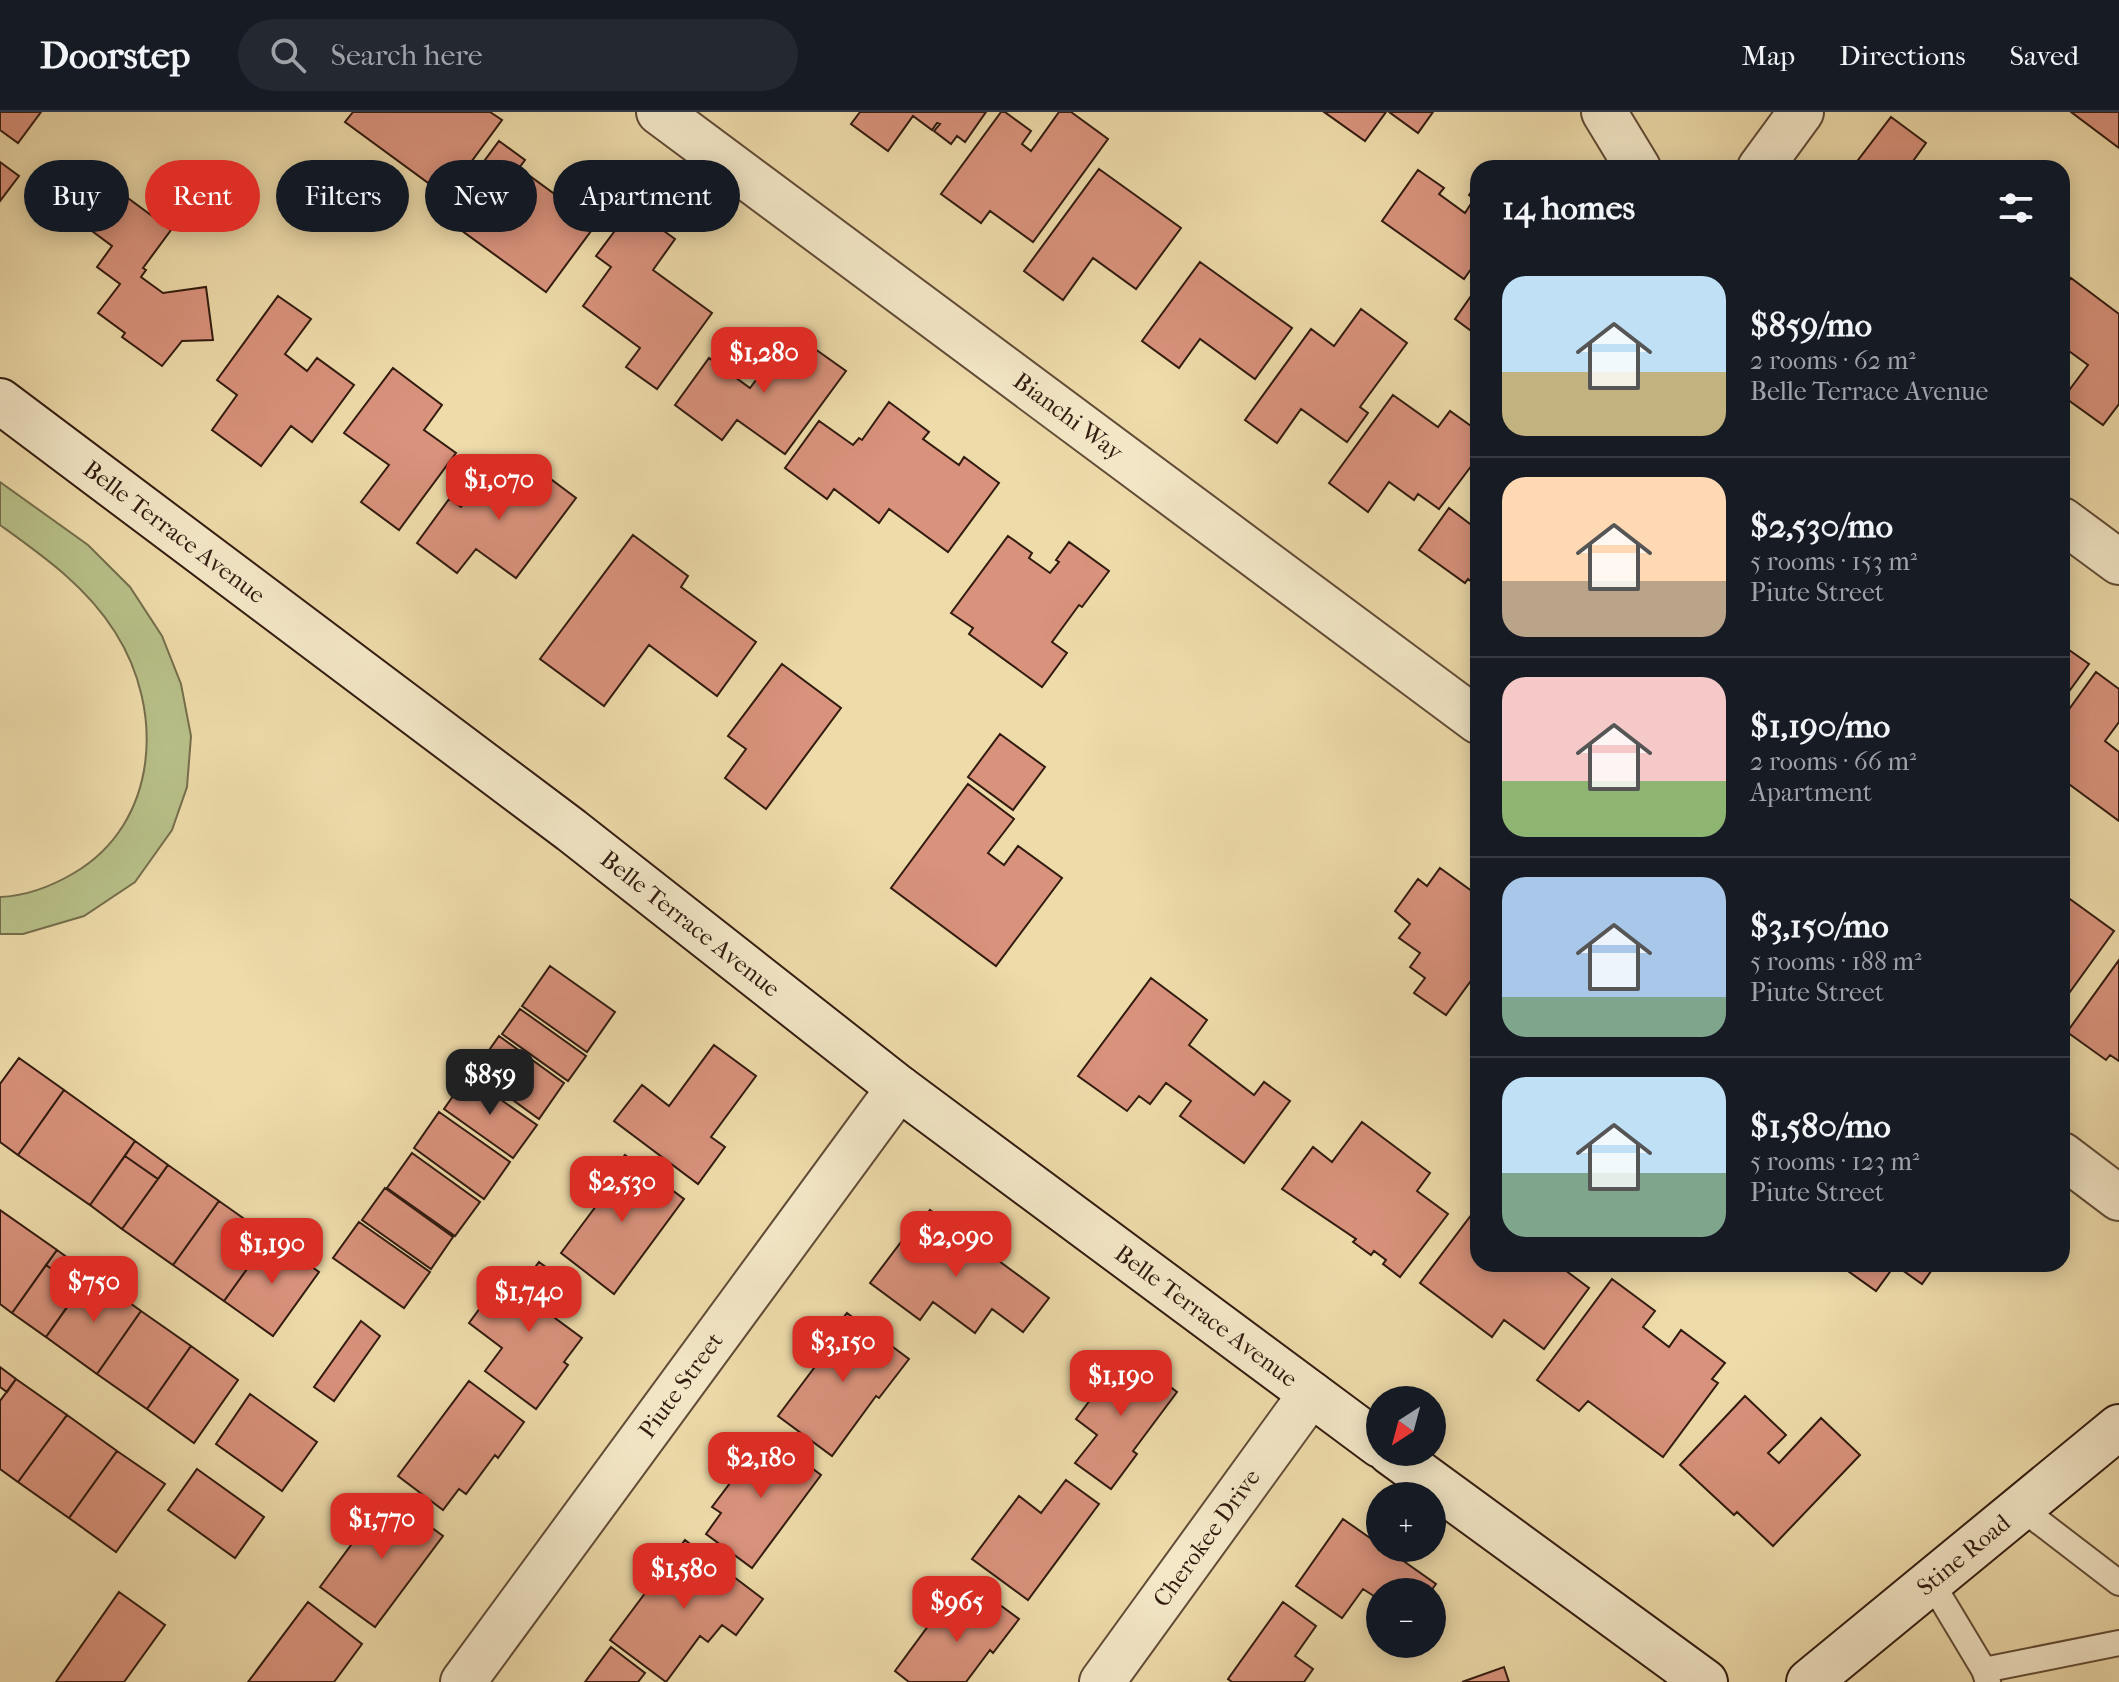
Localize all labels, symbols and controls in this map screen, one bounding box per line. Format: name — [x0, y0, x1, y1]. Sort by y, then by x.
search box — [238, 19, 798, 91]
text: Doorstep — [40, 33, 190, 78]
icon: search — [266, 33, 310, 77]
text: Search here — [330, 38, 483, 73]
text: Map — [1742, 39, 1795, 72]
text: Directions — [1839, 39, 1966, 72]
text: Saved — [2010, 39, 2079, 72]
chip: Buy — [24, 160, 129, 232]
chip: Rent — [145, 160, 260, 232]
chip: Filters — [276, 160, 409, 232]
chip: New — [425, 160, 537, 232]
chip: Apartment — [553, 160, 740, 232]
icon: filters — [1994, 186, 2038, 230]
text: 14 homes — [1502, 188, 1635, 228]
text: $859/mo — [1750, 305, 1872, 345]
icon: home — [1566, 308, 1662, 404]
pin: $1,280 — [699, 327, 829, 395]
text: $1,280 — [729, 337, 799, 368]
text: 2 rooms · 62 m² — [1750, 345, 1916, 376]
street label: Bianchi Way — [1008, 367, 1129, 467]
text: Belle Terrace Avenue — [1750, 376, 1988, 407]
pin: $1,070 — [434, 454, 564, 522]
street label: Belle Terrace Avenue — [78, 455, 271, 609]
text: $1,070 — [464, 464, 534, 495]
text: $2,530/mo — [1750, 506, 1893, 546]
icon: home — [1566, 509, 1662, 605]
text: 5 rooms · 153 m² — [1750, 546, 1917, 577]
text: Piute Street — [1750, 577, 1884, 608]
text: $1,190/mo — [1750, 706, 1890, 746]
icon: home — [1566, 709, 1662, 805]
text: 2 rooms · 66 m² — [1750, 746, 1916, 777]
text: Apartment — [1750, 777, 1872, 808]
street label: Belle Terrace Avenue — [595, 845, 786, 1003]
text: $3,150/mo — [1750, 906, 1889, 946]
icon: home — [1566, 909, 1662, 1005]
text: 5 rooms · 188 m² — [1750, 946, 1922, 977]
text: Piute Street — [1750, 977, 1884, 1008]
pin: $859 — [443, 1049, 537, 1117]
text: $859 — [464, 1059, 516, 1090]
text: $1,580/mo — [1750, 1106, 1891, 1146]
icon: home — [1566, 1109, 1662, 1205]
text: 5 rooms · 123 m² — [1750, 1146, 1919, 1177]
pin: $2,530 — [557, 1156, 687, 1224]
text: $2,530 — [588, 1166, 656, 1197]
text: Piute Street — [1750, 1177, 1884, 1208]
pin: $2,090 — [891, 1211, 1021, 1279]
pin: $1,190 — [207, 1218, 337, 1286]
text: $2,090 — [918, 1221, 994, 1252]
text: $1,190 — [239, 1228, 305, 1259]
street label: Belle Terrace Avenue — [1109, 1239, 1303, 1393]
pin: $750 — [47, 1256, 141, 1324]
text: $750 — [68, 1266, 120, 1297]
pin: $1,740 — [464, 1266, 594, 1334]
text: $1,740 — [494, 1276, 564, 1307]
pin: $3,150 — [778, 1316, 908, 1384]
text: $3,150 — [810, 1326, 876, 1357]
street label: Piute Street — [633, 1327, 729, 1444]
pin: $1,190 — [1056, 1350, 1186, 1418]
text: $1,190 — [1088, 1360, 1154, 1391]
north arrow — [1366, 1386, 1446, 1466]
map controls — [1366, 1386, 1446, 1658]
pin: $2,180 — [696, 1432, 826, 1500]
text: $2,180 — [726, 1442, 796, 1473]
street label: Cherokee Drive — [1147, 1464, 1266, 1612]
button: + — [1366, 1482, 1446, 1562]
pin: $1,770 — [317, 1493, 447, 1561]
text: $1,770 — [349, 1503, 415, 1534]
street label: Stine Road — [1911, 1508, 2016, 1601]
pin: $1,580 — [619, 1543, 749, 1611]
text: $1,580 — [651, 1553, 717, 1584]
pin: $965 — [910, 1576, 1004, 1644]
button: − — [1366, 1578, 1446, 1658]
text: $965 — [930, 1586, 984, 1617]

